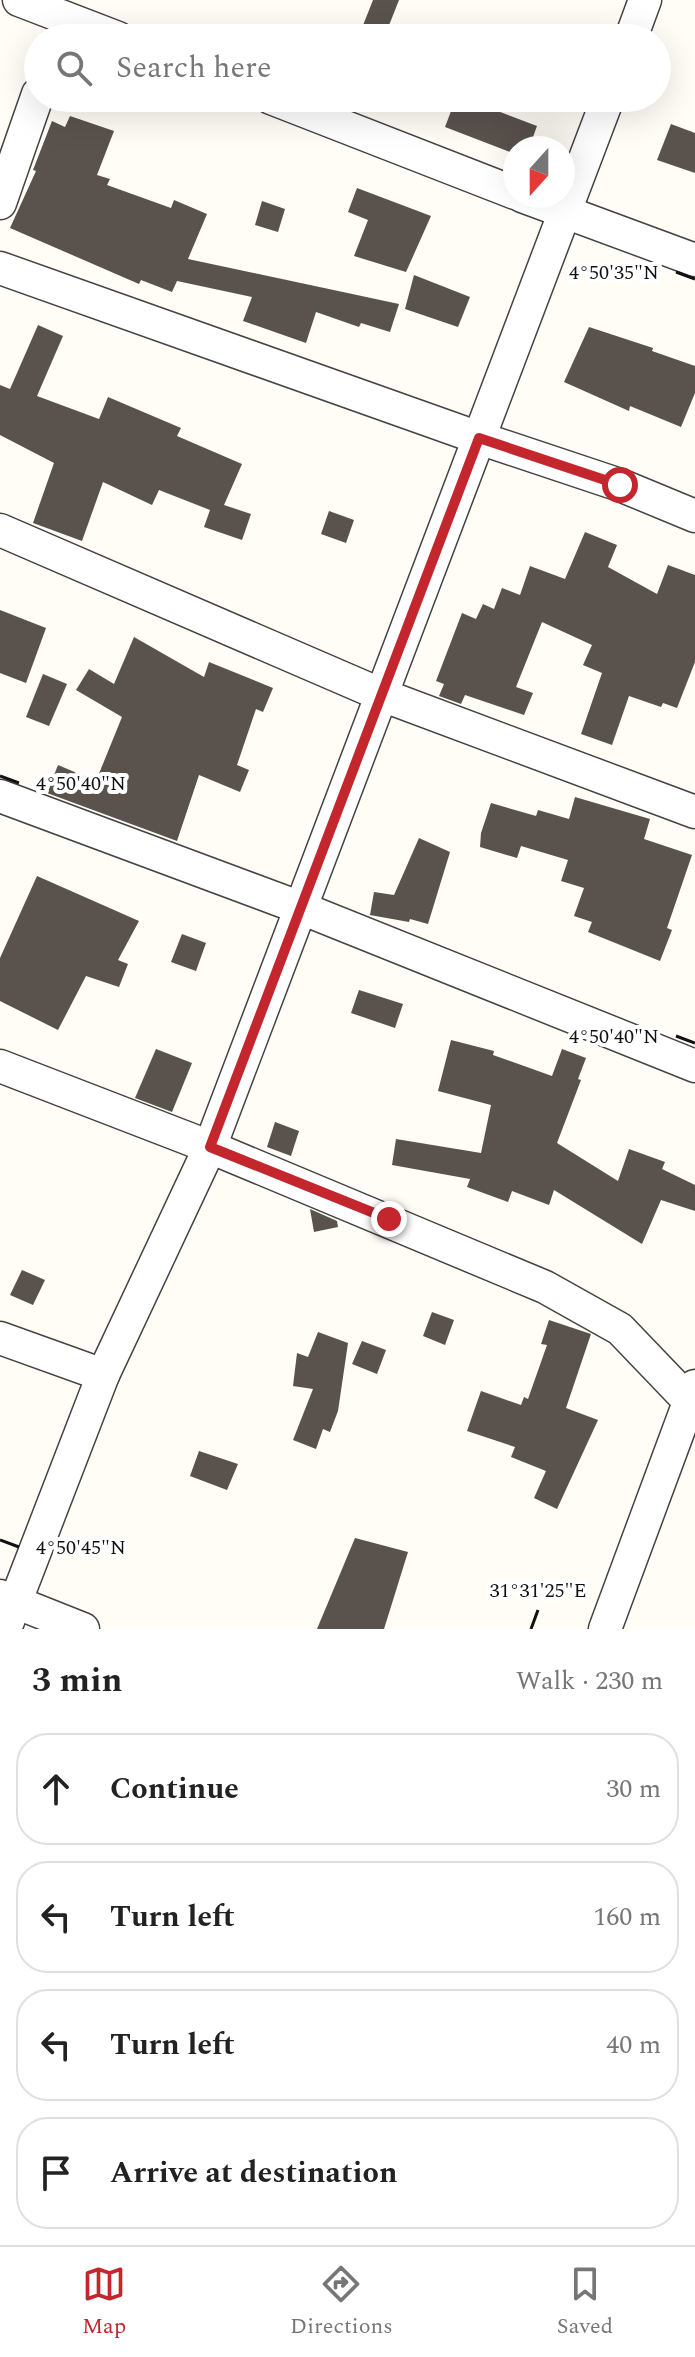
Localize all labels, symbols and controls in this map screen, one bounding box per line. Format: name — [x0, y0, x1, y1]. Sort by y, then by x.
search box — [24, 24, 671, 112]
text: Search here — [116, 45, 272, 91]
icon: search — [52, 46, 96, 90]
north arrow — [503, 136, 575, 208]
text: 4°50'35"N — [569, 258, 659, 288]
route start — [602, 467, 638, 503]
text: 4°50'40"N — [36, 769, 126, 799]
text: 4°50'40"N — [569, 1022, 659, 1052]
route end — [371, 1201, 407, 1237]
text: 4°50'45"N — [36, 1533, 126, 1563]
text: 31°31'25"E — [489, 1576, 587, 1606]
text: 3 min — [32, 1655, 122, 1707]
text: Walk · 230 m — [516, 1661, 663, 1701]
text: Continue — [110, 1766, 239, 1812]
icon: ahead — [34, 1767, 78, 1811]
text: 30 m — [606, 1769, 661, 1809]
text: Turn left — [110, 1894, 235, 1940]
icon: left — [34, 1895, 78, 1939]
text: 160 m — [593, 1897, 661, 1937]
text: Turn left — [110, 2022, 235, 2068]
icon: left — [34, 2023, 78, 2067]
text: 40 m — [606, 2025, 661, 2065]
text: Arrive at destination — [110, 2150, 397, 2196]
icon: arrive — [34, 2151, 78, 2195]
tab: Map — [82, 2262, 126, 2343]
tab: Directions — [290, 2262, 393, 2343]
tab: Saved — [557, 2262, 613, 2343]

